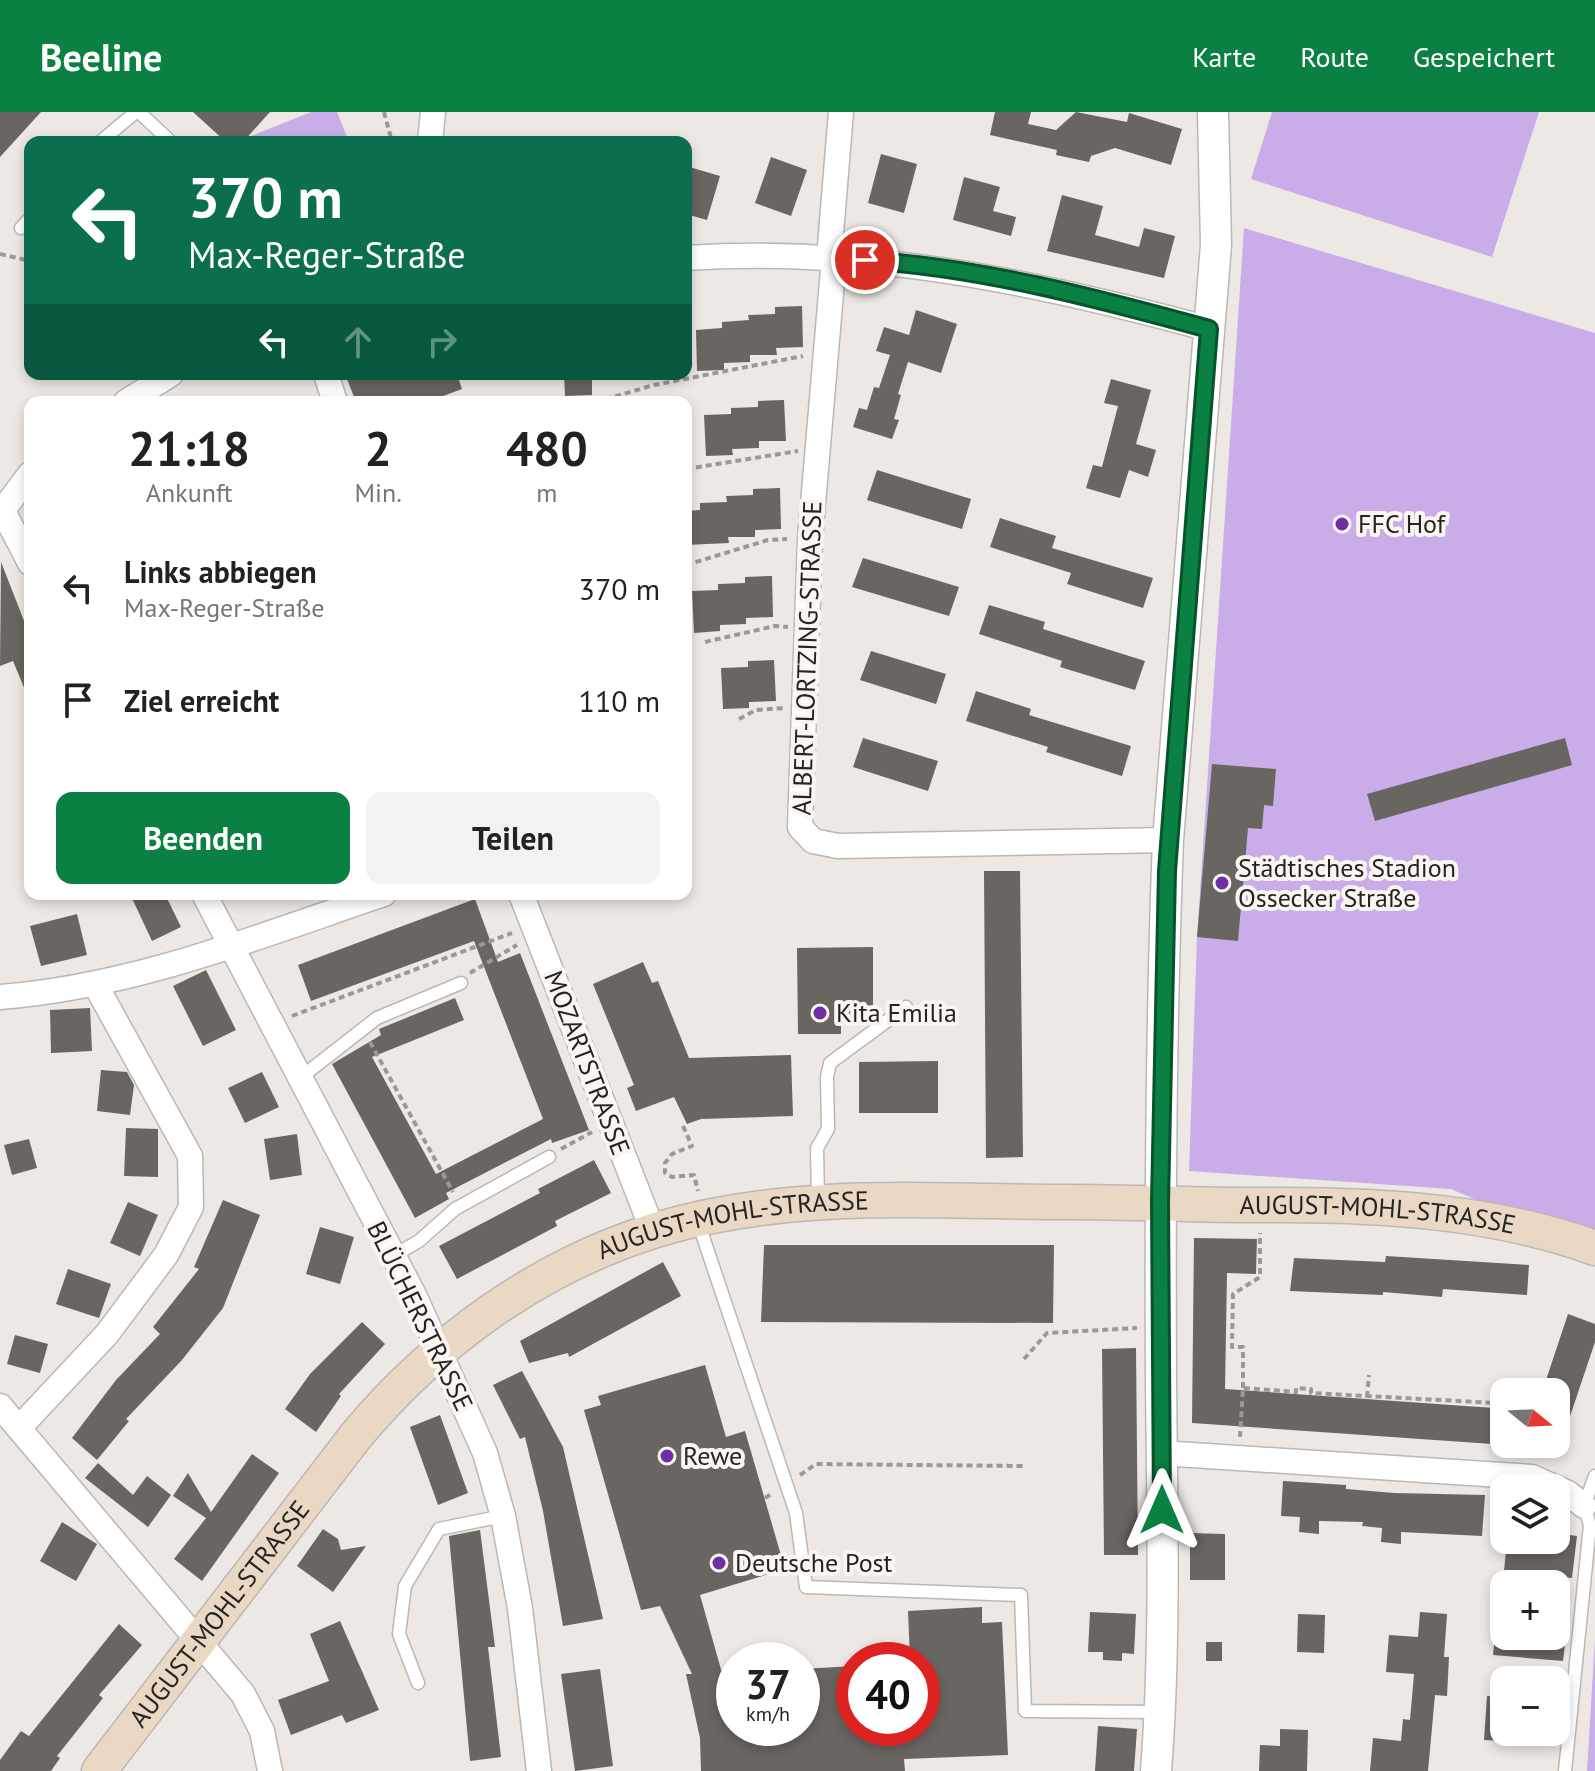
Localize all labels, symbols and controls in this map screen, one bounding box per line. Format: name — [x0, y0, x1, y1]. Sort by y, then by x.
text: Beeline — [40, 32, 162, 81]
text: Karte — [1192, 38, 1256, 75]
text: Route — [1300, 38, 1369, 75]
text: Gespeichert — [1413, 38, 1555, 75]
text: 370 m — [188, 161, 343, 233]
icon: left — [56, 168, 160, 272]
pin — [831, 226, 899, 294]
text: Max-Reger-Straße — [188, 231, 466, 278]
icon: arrive — [843, 238, 887, 282]
icon: left — [252, 320, 296, 364]
icon: ahead — [336, 320, 380, 364]
icon: right — [420, 320, 464, 364]
text: 21:18 — [128, 417, 250, 479]
text: 2 — [364, 417, 392, 479]
text: 480 — [506, 417, 588, 479]
text: Ankunft — [146, 476, 233, 509]
text: Min. — [354, 476, 402, 509]
text: m — [536, 476, 557, 509]
street label: ALBERT-LORTZING-STRASSE — [785, 500, 828, 816]
place label: FFC Hof — [1358, 507, 1447, 540]
marker: FFC Hof — [1333, 515, 1351, 533]
text: Links abbiegen — [124, 552, 317, 591]
icon: left — [56, 566, 100, 610]
text: 370 m — [579, 569, 660, 608]
text: Max-Reger-Straße — [124, 591, 325, 624]
icon: arrive — [56, 678, 100, 722]
text: Ziel erreicht — [124, 681, 279, 720]
text: 110 m — [579, 681, 660, 720]
button: Beenden — [56, 792, 350, 884]
button: Teilen — [366, 792, 660, 884]
place label: Städtisches Stadion Ossecker Straße — [1238, 851, 1456, 914]
marker: Städtisches Stadion Ossecker Straße — [1213, 874, 1231, 892]
street label: MOZARTSTRASSE — [537, 966, 638, 1160]
place label: Kita Emilia — [836, 996, 957, 1029]
marker: Kita Emilia — [811, 1004, 829, 1022]
street label: AUGUST-MOHL-STRASSE — [592, 1183, 869, 1266]
street label: AUGUST-MOHL-STRASSE — [1239, 1188, 1519, 1241]
street label: BLÜCHERSTRASSE — [360, 1215, 481, 1416]
north arrow — [1490, 1378, 1570, 1458]
map controls — [1490, 1378, 1570, 1746]
place label: Rewe — [683, 1439, 742, 1472]
marker: Rewe — [658, 1447, 676, 1465]
position arrow — [1120, 1468, 1204, 1552]
button: layers — [1490, 1474, 1570, 1554]
street label: AUGUST-MOHL-STRASSE — [122, 1494, 316, 1733]
place label: Deutsche Post — [735, 1546, 893, 1579]
marker: Deutsche Post — [710, 1554, 728, 1572]
button: + — [1490, 1570, 1570, 1650]
speed limit sign: 40 — [836, 1642, 940, 1746]
text: 37 — [745, 1658, 791, 1710]
button: − — [1490, 1666, 1570, 1746]
text: km/h — [746, 1701, 790, 1727]

